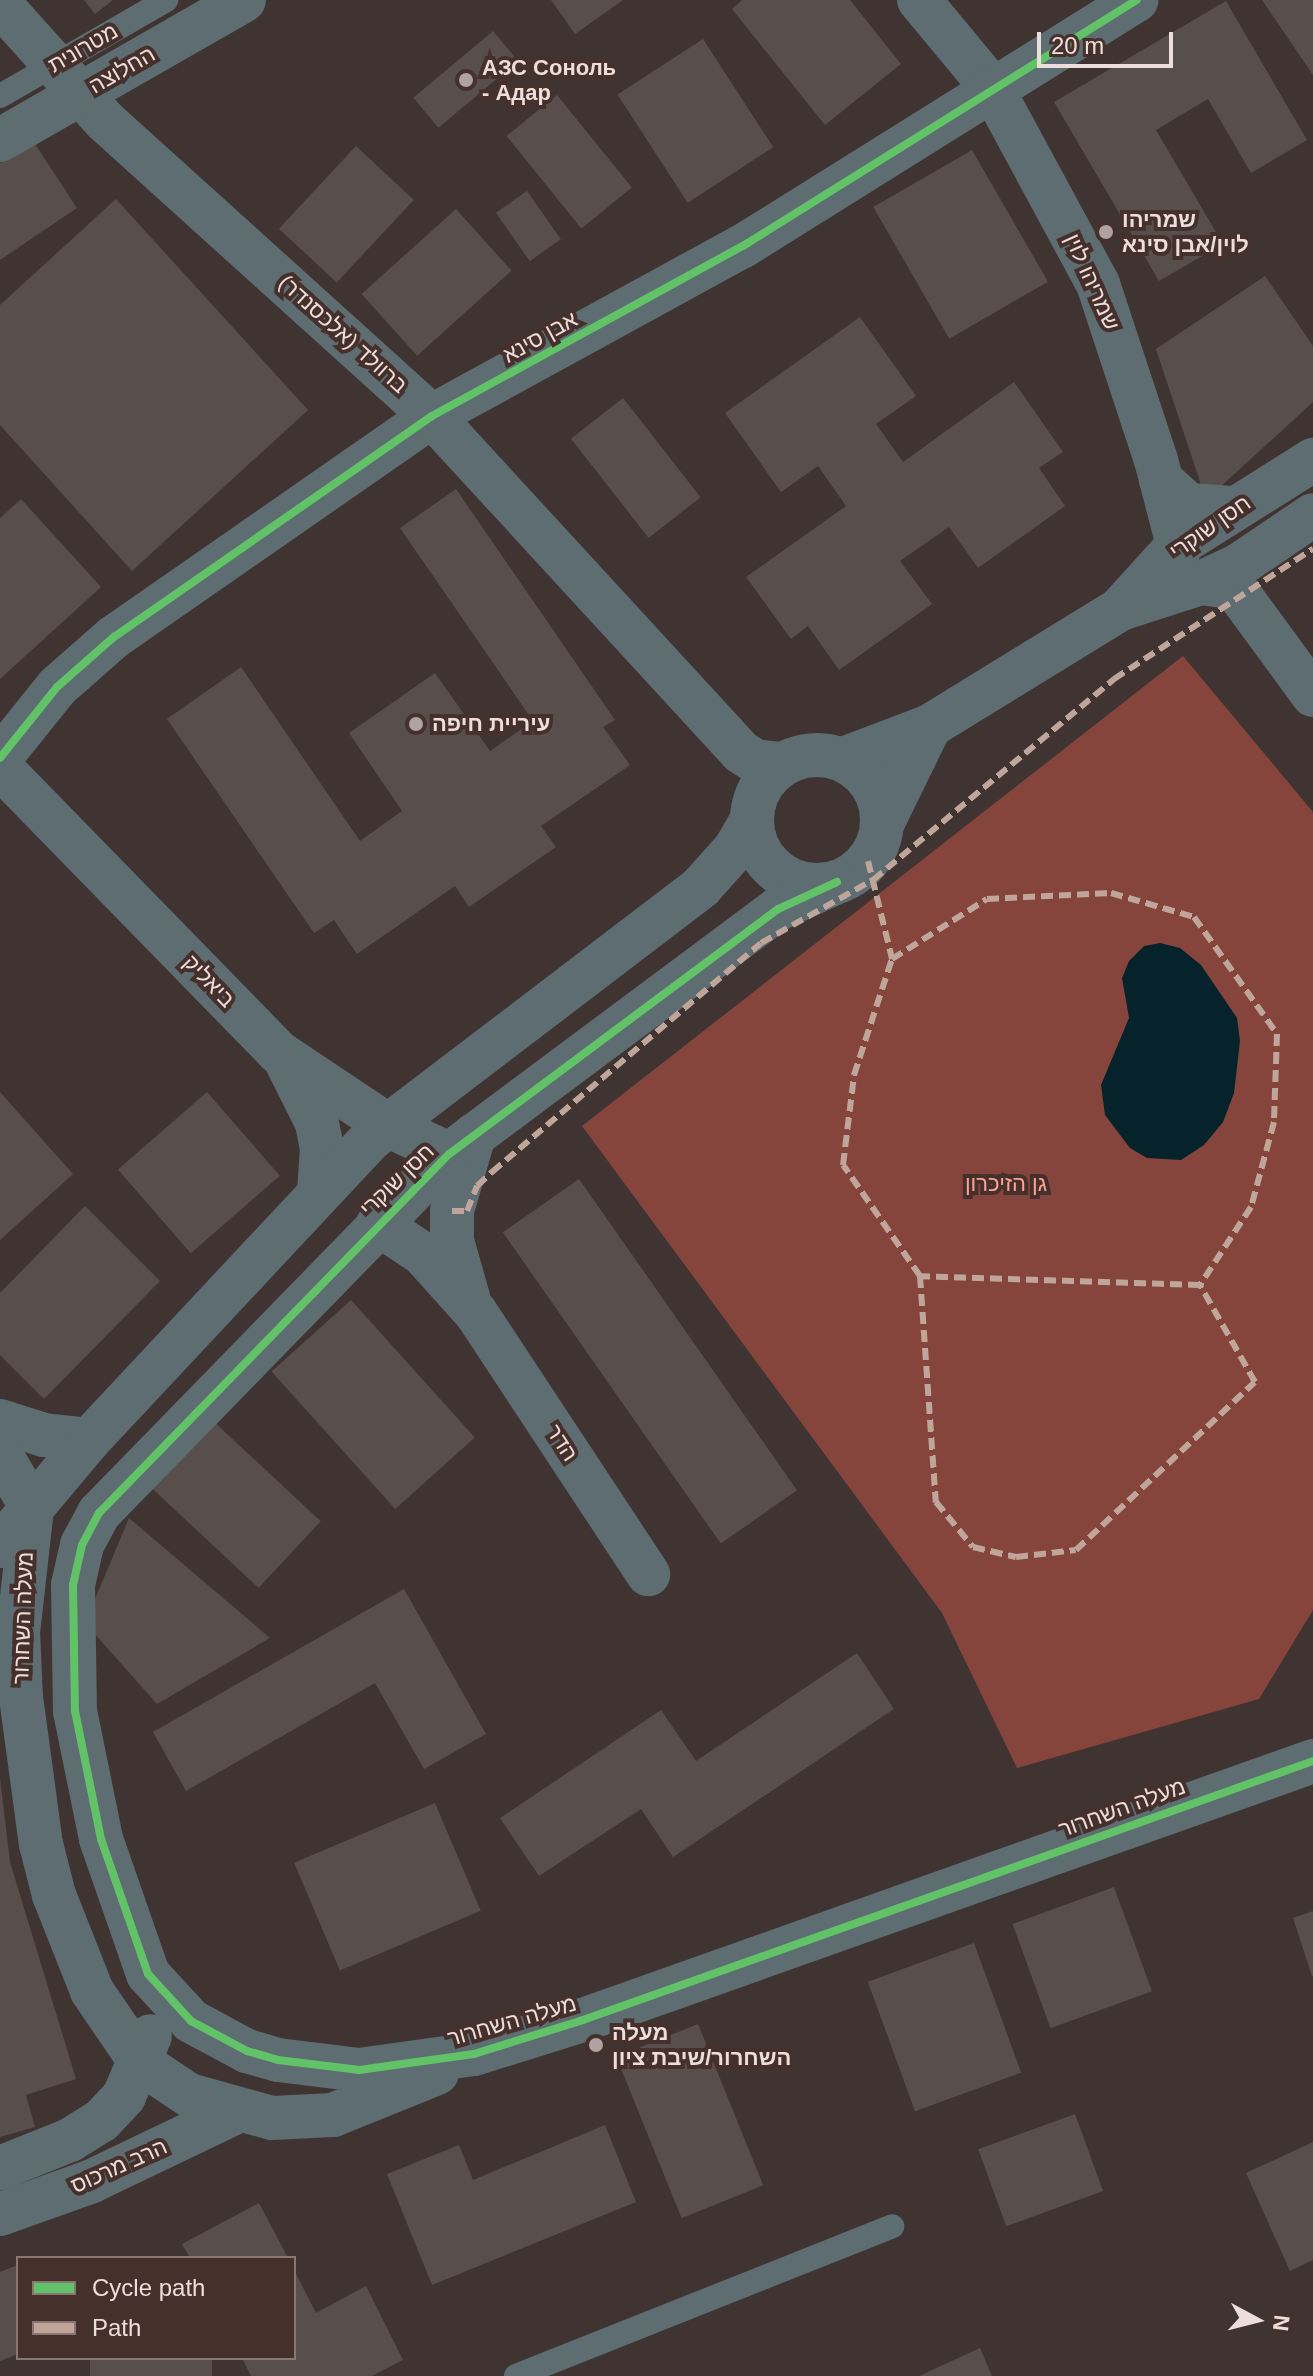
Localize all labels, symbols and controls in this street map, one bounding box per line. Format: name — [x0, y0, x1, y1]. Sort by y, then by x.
scale bar — [1041, 16, 1177, 66]
street label: מטרונית — [43, 18, 123, 78]
text: 20 m — [1051, 32, 1104, 59]
street label: החלוצה — [84, 41, 160, 99]
place label: АЗС Соноль - Адар — [482, 54, 616, 106]
marker: АЗС Соноль - Адар — [457, 71, 475, 89]
place label: שמריהו לוין/אבן סינא — [1122, 206, 1249, 258]
marker: שמריהו לוין/אבן סינא — [1097, 223, 1115, 241]
street label: שמריהו לוין — [1059, 230, 1125, 334]
street label: ברוולד (אלכסנדר) — [273, 269, 413, 399]
street label: אבן סינא — [498, 306, 582, 368]
street label: חסן שוקרי — [1164, 490, 1256, 564]
place label: עיריית חיפה — [432, 711, 550, 737]
marker: עיריית חיפה — [407, 715, 425, 733]
street label: ביאליק — [178, 949, 240, 1013]
street label: חסן שוקרי — [354, 1138, 440, 1222]
park label: גן הזיכרון — [965, 1171, 1047, 1197]
street label: הדר — [541, 1420, 583, 1466]
street label: מעלה השחרור — [7, 1551, 39, 1685]
street label: מעלה השחרור — [1055, 1773, 1189, 1843]
street label: מעלה השחרור — [445, 1990, 579, 2052]
place label: מעלה השחרור/שיבת ציון — [612, 2019, 791, 2070]
marker: מעלה השחרור/שיבת ציון — [587, 2036, 605, 2054]
street label: הרב מרכוס — [67, 2133, 171, 2199]
legend — [16, 2256, 296, 2360]
text: Cycle path — [92, 2274, 205, 2301]
north arrow — [1217, 2280, 1297, 2360]
text: Path — [92, 2314, 141, 2341]
text: N — [1268, 2314, 1295, 2332]

